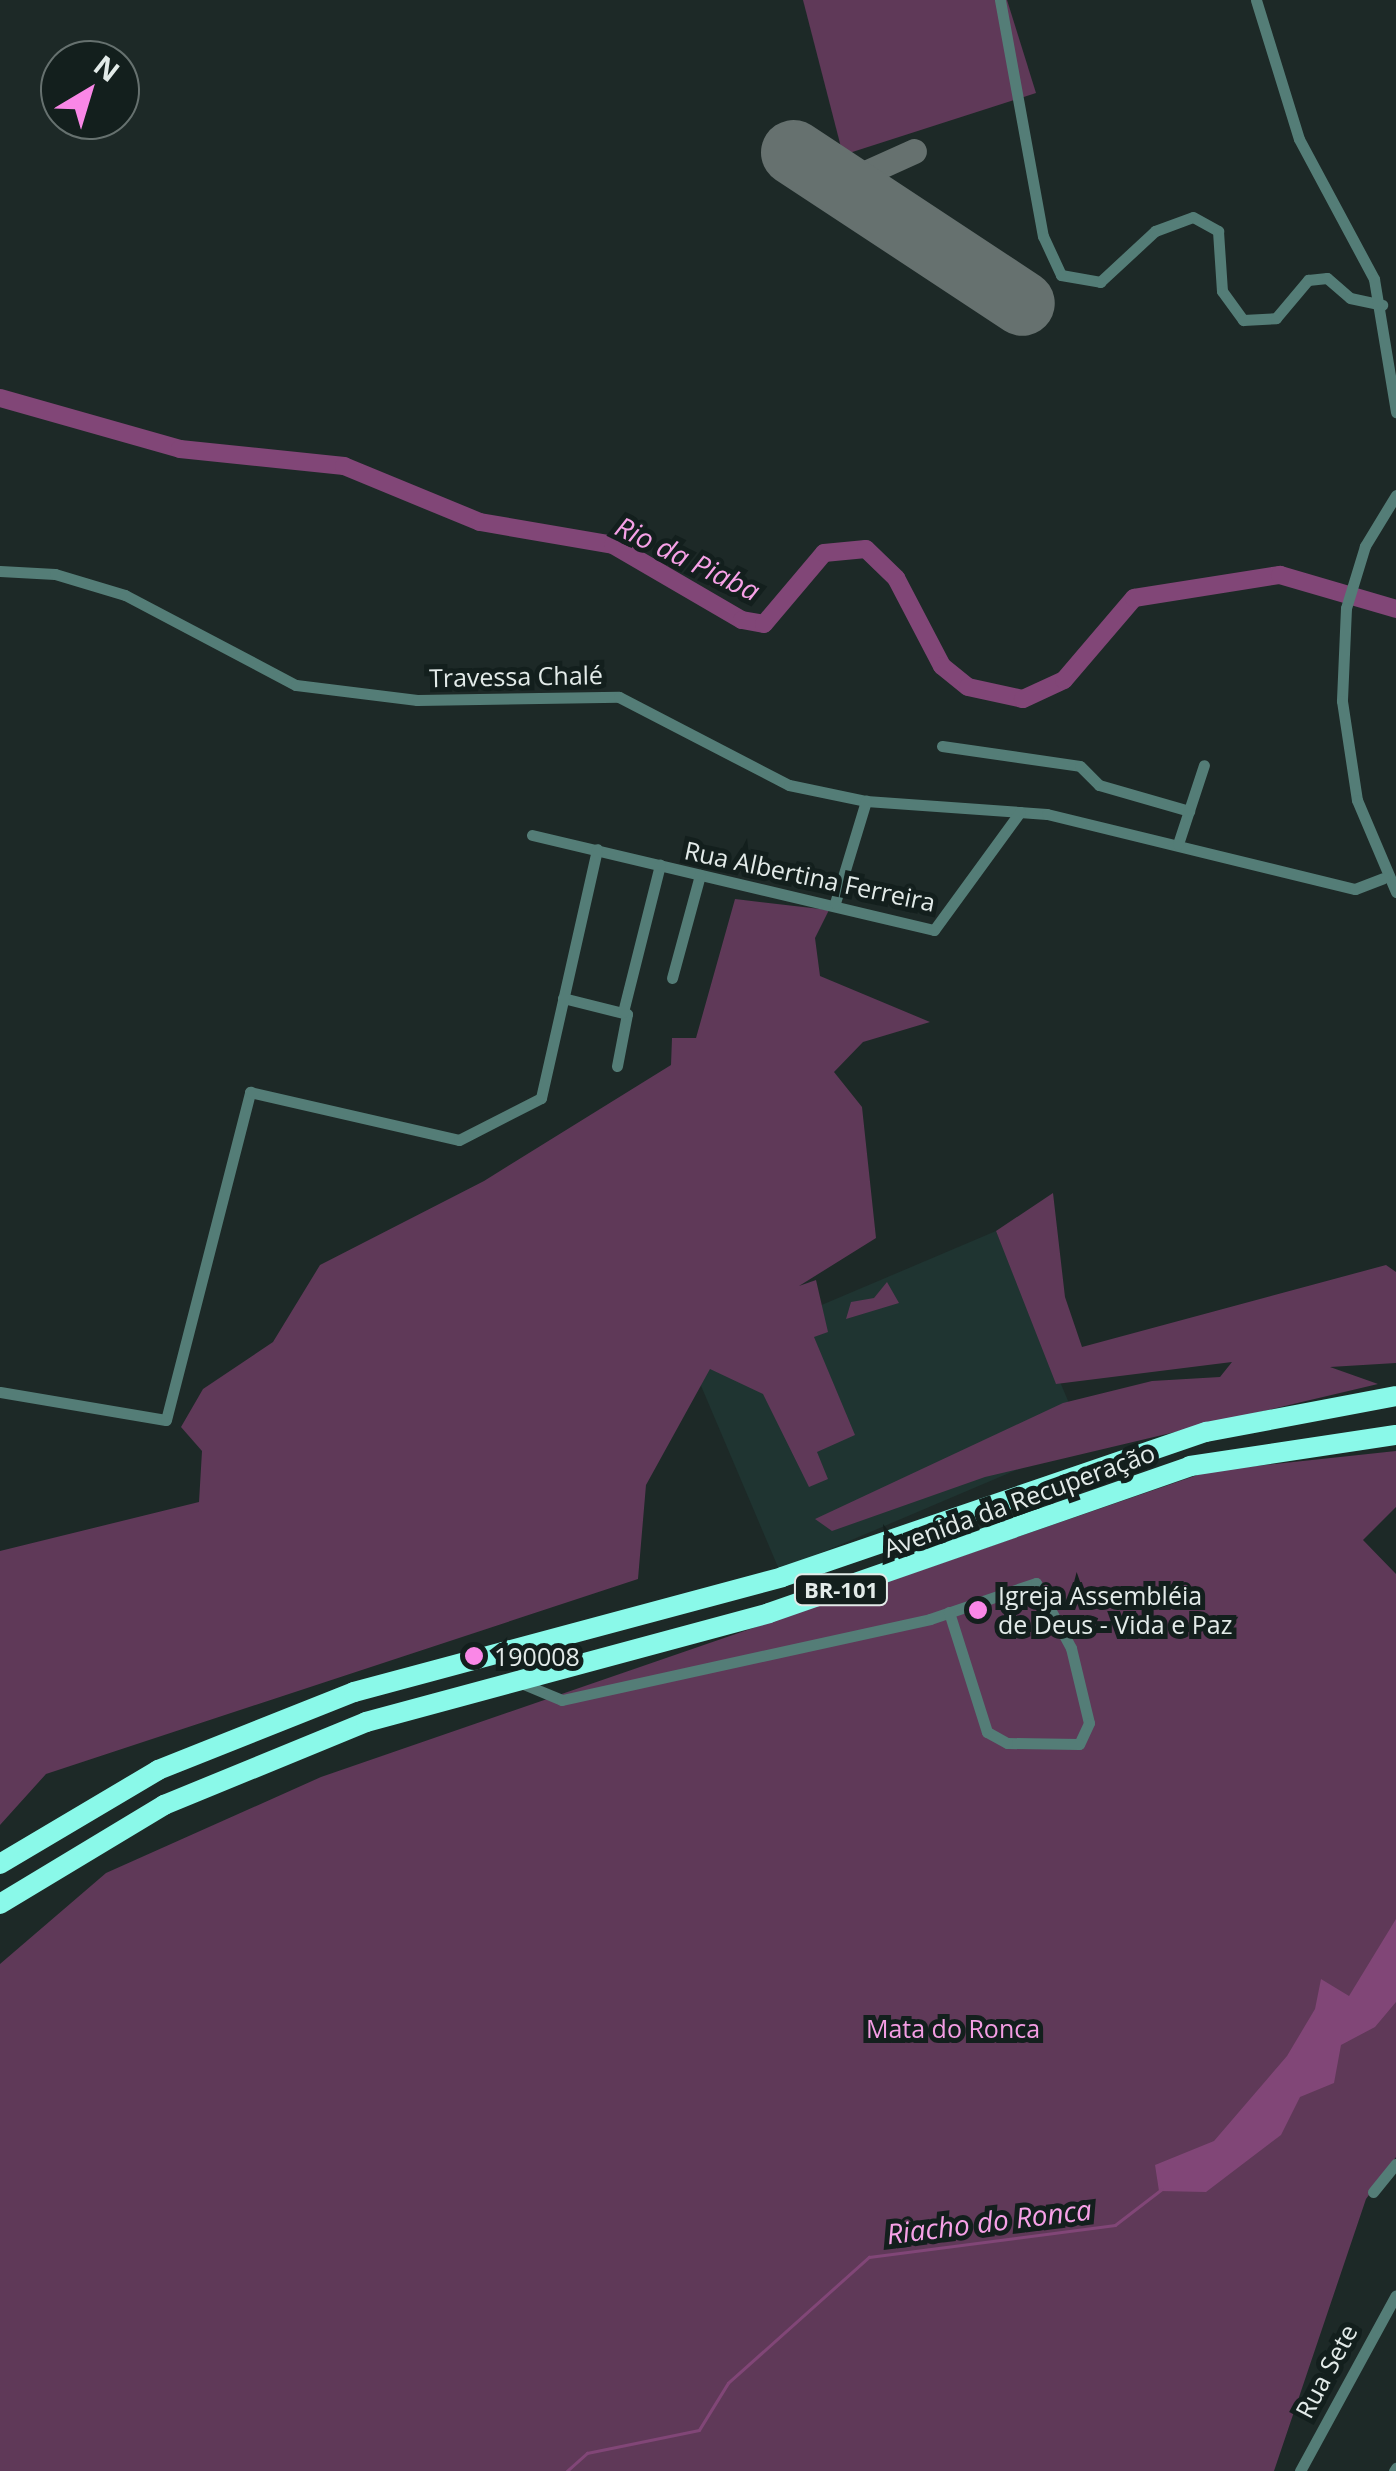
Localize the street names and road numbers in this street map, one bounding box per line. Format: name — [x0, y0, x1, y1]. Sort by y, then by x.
street label: Travessa Chalé — [429, 659, 603, 693]
street label: Rua Albertina Ferreira — [682, 835, 938, 917]
street label: Avenida da Recuperação — [879, 1437, 1159, 1563]
road number: BR-101 — [794, 1573, 888, 1607]
street label: Rua Sete — [1289, 2319, 1363, 2423]

